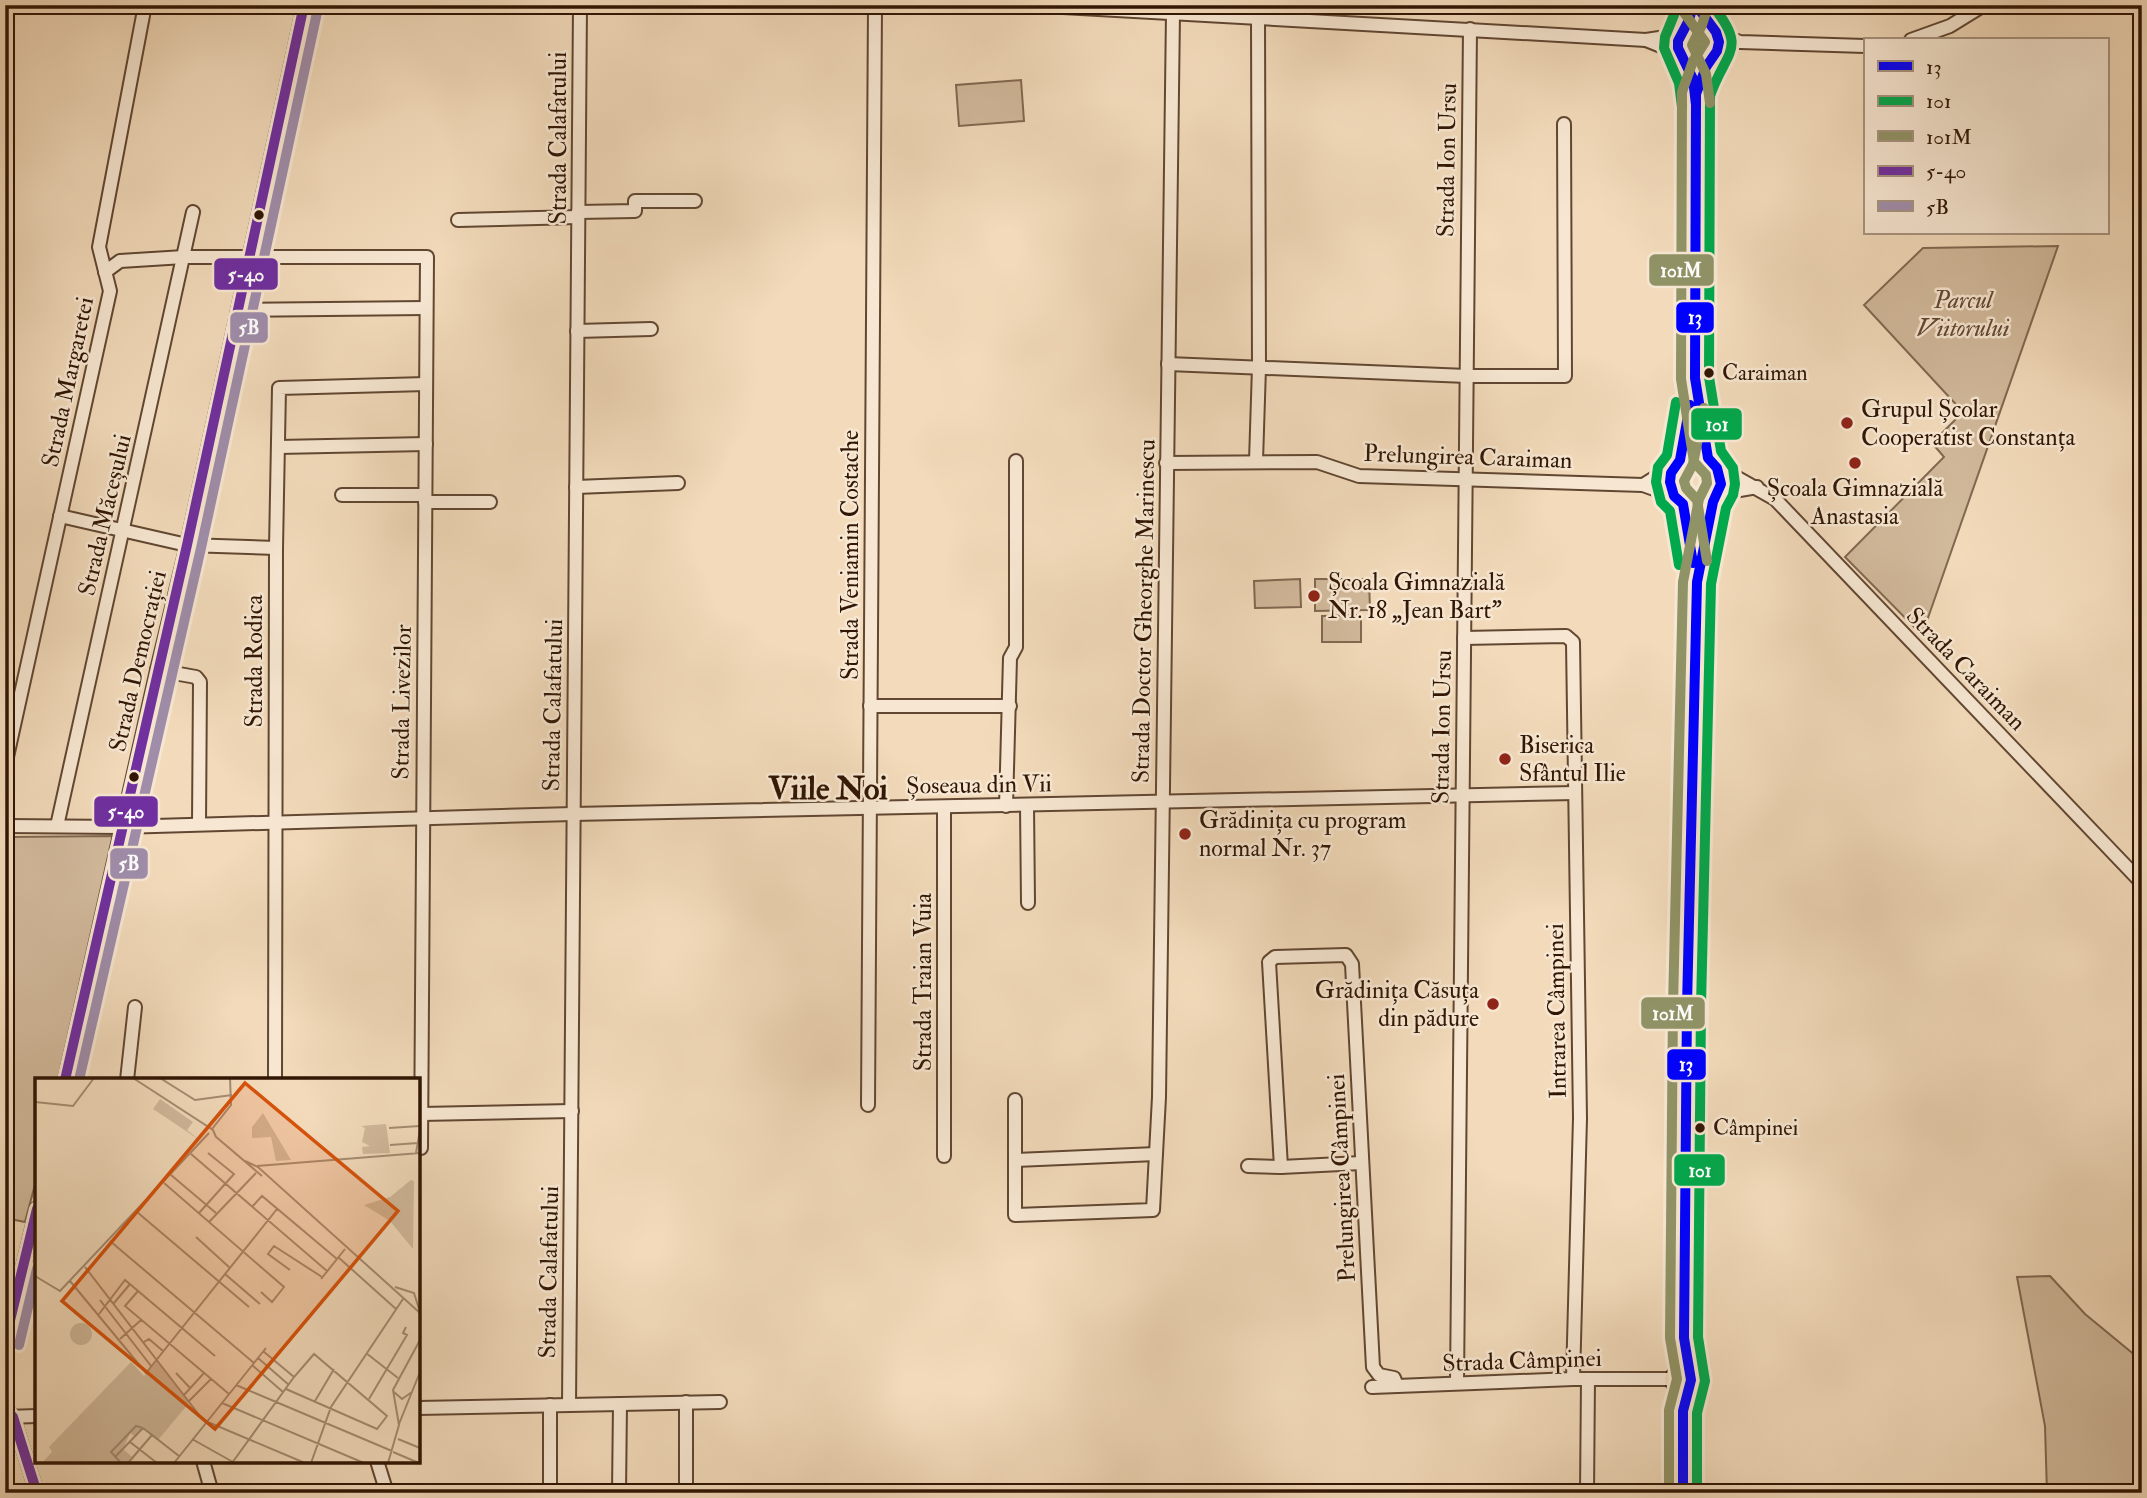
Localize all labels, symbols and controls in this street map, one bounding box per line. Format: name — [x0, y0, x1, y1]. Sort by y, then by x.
legend — [1864, 38, 2108, 234]
street label: Strada Calafatului — [543, 52, 574, 224]
text: 13 — [1926, 54, 1942, 81]
street label: Strada Ion Ursu — [1430, 83, 1464, 237]
text: 101 — [1926, 88, 1952, 115]
text: 101M — [1926, 124, 1972, 151]
text: 5-40 — [1926, 158, 1966, 185]
text: 5B — [1926, 194, 1949, 221]
unlabelled marker — [252, 208, 266, 222]
line badge: 101M — [1648, 253, 1715, 287]
line badge: 5-40 — [213, 257, 279, 291]
text: 101M — [1660, 259, 1702, 283]
text: 5-40 — [228, 263, 264, 287]
park label: Parcul Viitorului — [1917, 285, 2010, 344]
street label: Strada Margaretei — [35, 294, 101, 470]
line badge: 13 — [1675, 301, 1715, 334]
text: 13 — [1688, 306, 1702, 330]
line badge: 5B — [229, 311, 269, 344]
text: 5B — [239, 316, 259, 340]
place label: Caraiman — [1722, 359, 1808, 387]
marker: Caraiman — [1702, 366, 1716, 380]
place label: Grupul Școlar Cooperatist Constanța — [1861, 394, 2076, 453]
line badge: 101 — [1690, 407, 1743, 441]
text: 101 — [1705, 413, 1729, 437]
marker: Grupul Școlar Cooperatist Constanța — [1839, 415, 1855, 431]
street label: Strada Veniamin Costache — [835, 430, 866, 680]
street label: Strada Măceșului — [71, 431, 139, 599]
street label: Prelungirea Caraiman — [1363, 438, 1573, 476]
street label: Strada Doctor Gheorghe Marinescu — [1125, 439, 1163, 783]
marker: Școala Gimnazială Anastasia — [1847, 455, 1863, 471]
place label: Școala Gimnazială Anastasia — [1767, 473, 1945, 532]
street label: Strada Democrației — [102, 567, 174, 755]
place label: Școala Gimnazială Nr. 18 „Jean Bart” — [1328, 567, 1506, 626]
marker: Școala Gimnazială Nr. 18 „Jean Bart” — [1306, 588, 1322, 604]
street label: Strada Rodica — [239, 593, 270, 727]
street label: Strada Caraiman — [1899, 601, 2033, 737]
street label: Strada Calafatului — [536, 618, 570, 792]
street label: Strada Livezilor — [385, 624, 419, 780]
street label: Strada Ion Ursu — [1425, 650, 1459, 804]
place label: Biserica Sfântul Ilie — [1519, 730, 1626, 789]
marker: Biserica Sfântul Ilie — [1497, 751, 1513, 767]
street label: Șoseaua din Vii — [906, 768, 1052, 802]
district label: Viile Noi — [767, 769, 888, 809]
unlabelled marker — [127, 770, 141, 784]
line badge: 5-40 — [93, 795, 159, 828]
text: 5-40 — [108, 800, 144, 824]
place label: Grădinița cu program normal Nr. 37 — [1199, 805, 1407, 864]
marker: Grădinița cu program normal Nr. 37 — [1177, 826, 1193, 842]
line badge: 5B — [109, 847, 149, 880]
text: 5B — [119, 852, 139, 876]
street label: Strada Traian Vuia — [908, 892, 939, 1071]
street label: Intrarea Câmpinei — [1540, 923, 1574, 1099]
place label: Grădinița Căsuța din pădure — [1315, 975, 1480, 1034]
marker: Grădinița Căsuța din pădure — [1485, 996, 1501, 1012]
line badge: 101M — [1640, 996, 1706, 1030]
text: 101M — [1652, 1002, 1694, 1026]
line badge: 13 — [1666, 1048, 1707, 1081]
text: 13 — [1679, 1053, 1693, 1077]
street label: Prelungirea Câmpinei — [1321, 1073, 1363, 1283]
inset map — [35, 1078, 420, 1463]
place label: Câmpinei — [1713, 1114, 1798, 1143]
marker: Câmpinei — [1693, 1121, 1707, 1135]
line badge: 101 — [1673, 1153, 1726, 1187]
text: 101 — [1688, 1159, 1712, 1183]
street label: Strada Calafatului — [532, 1185, 566, 1359]
street label: Strada Câmpinei — [1442, 1343, 1602, 1379]

